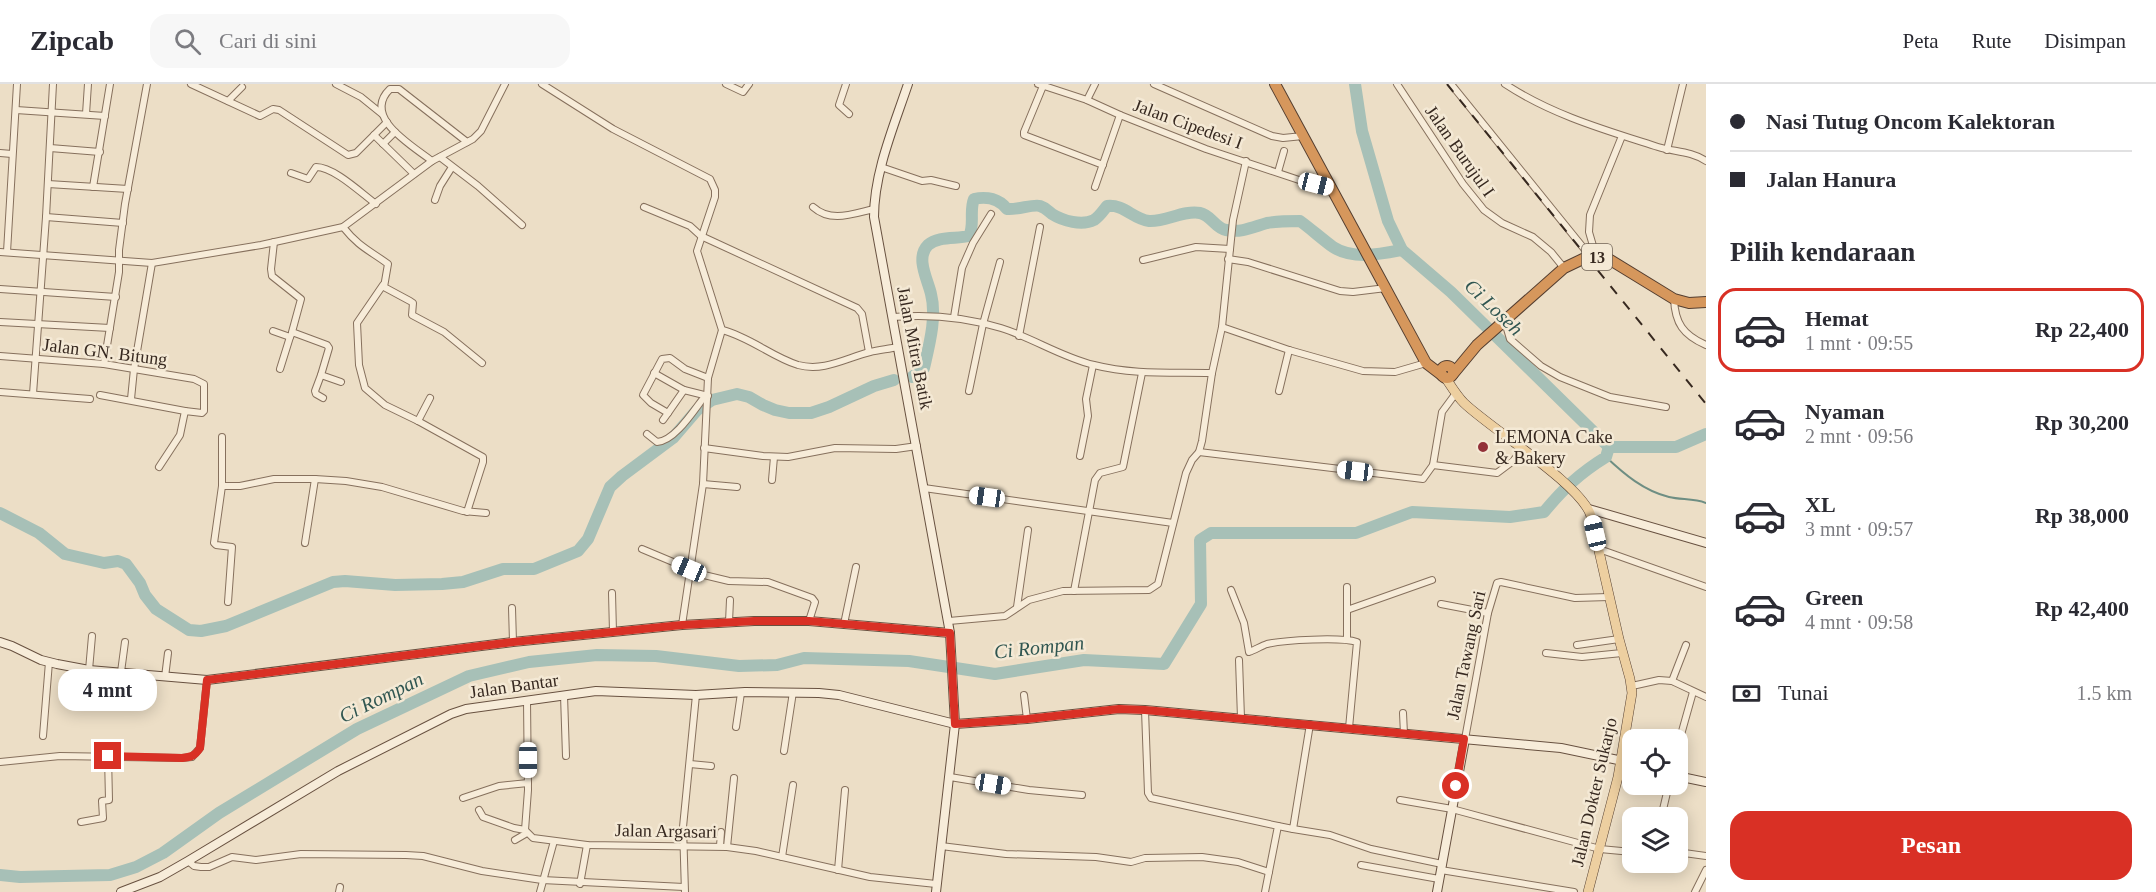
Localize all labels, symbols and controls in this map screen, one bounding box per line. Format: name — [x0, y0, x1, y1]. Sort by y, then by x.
search box — [150, 14, 570, 68]
text: Zipcab — [30, 25, 114, 56]
icon: search — [171, 25, 204, 58]
text: Cari di sini — [219, 28, 317, 53]
text: Peta — [1903, 29, 1939, 53]
text: Rute — [1972, 29, 2011, 53]
text: Disimpan — [2044, 29, 2126, 53]
street label: Jalan Cipedesi I — [1131, 95, 1245, 153]
street label: Jalan Burujul I — [1421, 101, 1499, 201]
text: Nasi Tutug Oncom Kalektoran — [1766, 109, 2055, 134]
text: Jalan Hanura — [1766, 167, 1896, 192]
car — [1296, 171, 1336, 197]
text: Pilih kendaraan — [1730, 237, 1915, 267]
road number: 13 — [1582, 244, 1612, 270]
water label: Ci Loseh — [1461, 274, 1527, 340]
street label: Jalan Mitra Batik — [893, 285, 937, 411]
icon: car — [1733, 303, 1787, 357]
text: Hemat — [1805, 306, 1869, 331]
text: Rp 22,400 — [2035, 317, 2129, 342]
text: 1 mnt · 09:55 — [1805, 332, 1913, 354]
street label: Jalan GN. Bitung — [41, 334, 169, 370]
icon: car — [1733, 396, 1787, 450]
text: Nyaman — [1805, 399, 1884, 424]
text: Rp 30,200 — [2035, 410, 2129, 435]
text: 2 mnt · 09:56 — [1805, 425, 1913, 447]
place label: LEMONA Cake & Bakery — [1495, 427, 1612, 468]
marker: LEMONA Cake & Bakery — [1476, 440, 1490, 454]
car — [1336, 460, 1374, 482]
car — [968, 486, 1006, 508]
icon: car — [1733, 489, 1787, 543]
text: XL — [1805, 492, 1836, 517]
text: Rp 38,000 — [2035, 503, 2129, 528]
car — [1582, 513, 1608, 553]
text: 3 mnt · 09:57 — [1805, 518, 1913, 540]
car — [669, 554, 709, 584]
icon: car — [1733, 582, 1787, 636]
text: Green — [1805, 585, 1863, 610]
street label: Jalan Tawang Sari — [1443, 589, 1489, 721]
text: Rp 42,400 — [2035, 596, 2129, 621]
text: 4 mnt · 09:58 — [1805, 611, 1913, 633]
water label: Ci Rompan — [993, 631, 1085, 664]
water label: Ci Rompan — [335, 667, 427, 728]
callout: 4 mnt — [58, 669, 158, 711]
street label: Jalan Bantar — [468, 670, 560, 702]
icon: cash — [1730, 677, 1763, 710]
text: 4 mnt — [83, 679, 132, 701]
text: Tunai — [1778, 680, 1829, 705]
text: 1.5 km — [2076, 682, 2132, 704]
street label: Jalan Dokter Sukarjo — [1567, 716, 1621, 868]
map controls — [1622, 729, 1688, 873]
button: locate — [1622, 729, 1688, 795]
route end — [94, 742, 121, 769]
car — [519, 742, 537, 778]
car — [974, 772, 1012, 796]
route start — [1442, 772, 1469, 799]
button: layers — [1622, 807, 1688, 873]
button: Pesan — [1730, 811, 2132, 880]
street label: Jalan Argasari — [615, 820, 717, 842]

